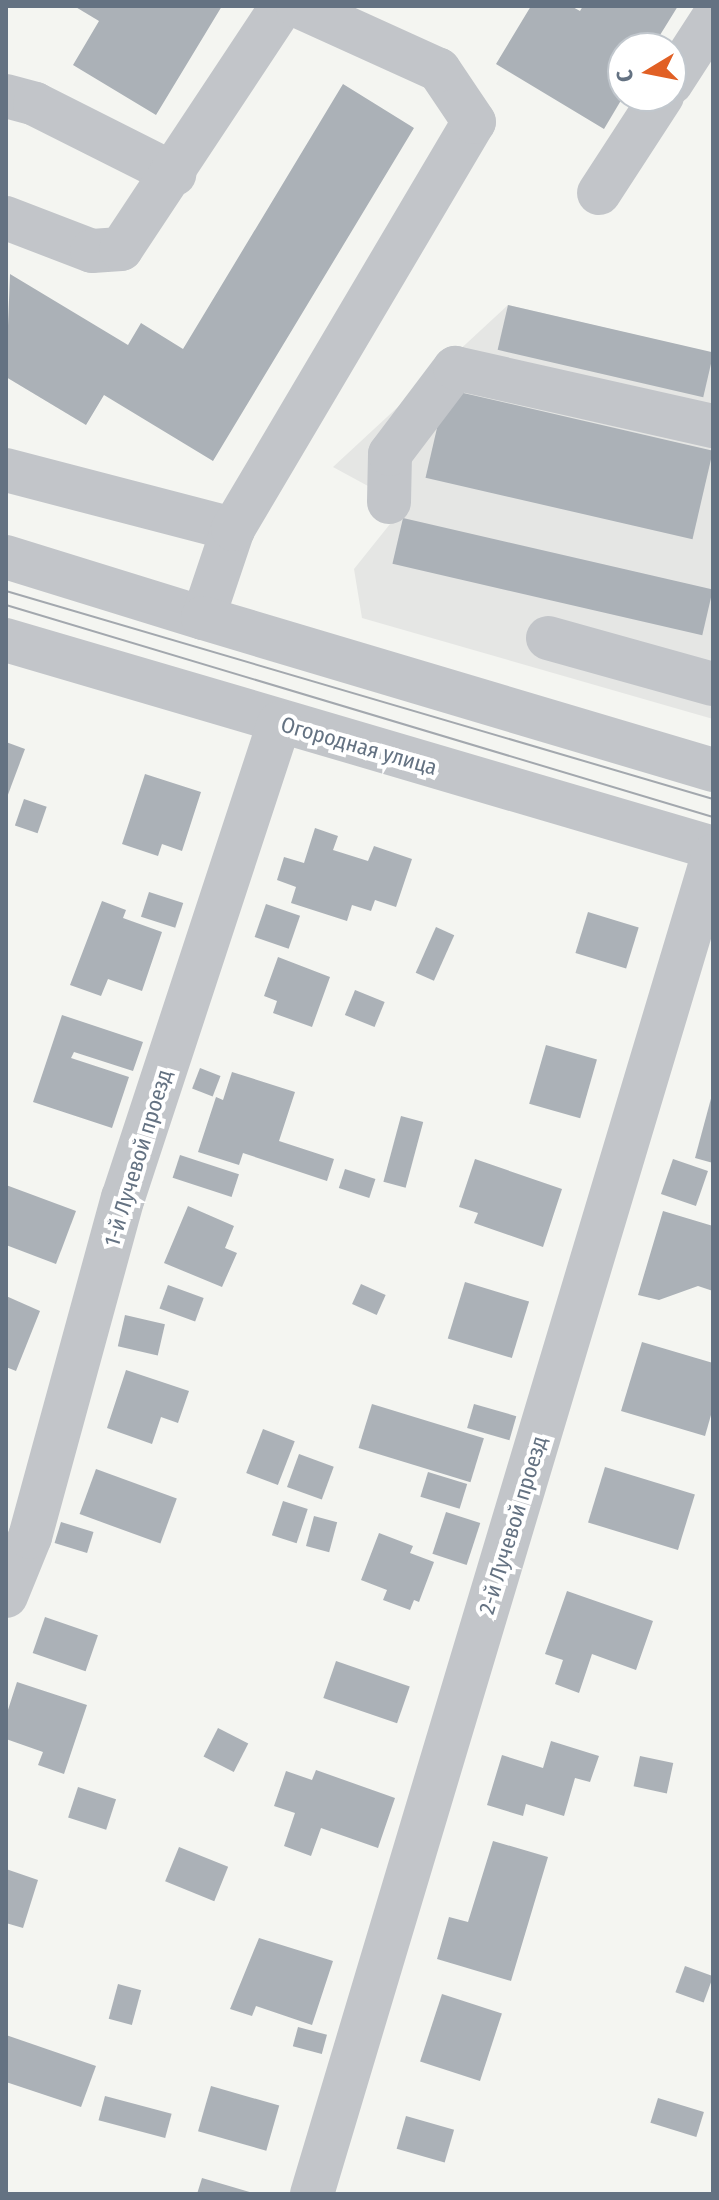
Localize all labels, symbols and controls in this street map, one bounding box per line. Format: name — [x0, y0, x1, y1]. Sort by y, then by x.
north arrow — [607, 32, 687, 112]
text: С — [611, 68, 639, 84]
street label: Огородная улица — [278, 711, 440, 781]
street label: 1-й Лучевой проезд — [99, 1066, 177, 1250]
street label: 2-й Лучевой проезд — [473, 1433, 553, 1617]

